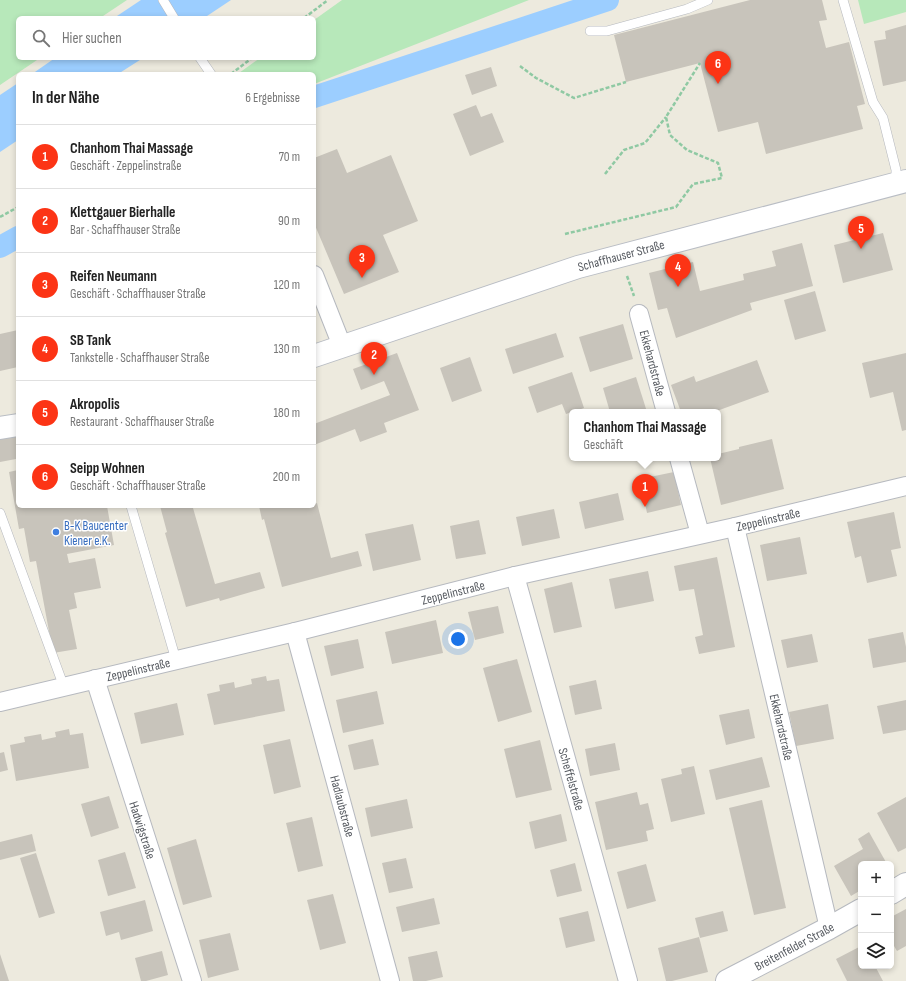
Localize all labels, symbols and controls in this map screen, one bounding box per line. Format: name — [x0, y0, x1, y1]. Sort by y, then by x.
search box — [16, 16, 316, 60]
icon: search — [30, 27, 52, 49]
text: Hier suchen — [62, 29, 122, 48]
pin: 6 — [705, 51, 731, 84]
text: In der Nähe — [32, 88, 99, 108]
text: 6 Ergebnisse — [245, 90, 300, 106]
text: Chanhom Thai Massage — [70, 139, 193, 158]
text: 1 — [42, 149, 48, 165]
text: 70 m — [279, 149, 300, 165]
text: Geschäft · Zeppelinstraße — [70, 158, 181, 174]
text: Klettgauer Bierhalle — [70, 203, 175, 222]
text: 2 — [42, 213, 48, 229]
text: 90 m — [278, 213, 300, 229]
pin: 5 — [848, 216, 874, 249]
text: Bar · Schaffhauser Straße — [70, 222, 181, 238]
street label: Schaffhauser Straße — [576, 237, 666, 275]
pin: 3 — [349, 245, 375, 278]
pin: 4 — [665, 254, 691, 287]
text: Reifen Neumann — [70, 267, 157, 286]
text: 3 — [42, 277, 48, 293]
text: 120 m — [274, 277, 300, 293]
text: Geschäft · Schaffhauser Straße — [70, 286, 206, 302]
street label: Ekkehardstraße — [636, 329, 669, 398]
text: SB Tank — [70, 331, 111, 350]
text: 4 — [42, 341, 48, 357]
text: 130 m — [274, 341, 300, 357]
pin: 2 — [361, 342, 387, 375]
text: Tankstelle · Schaffhauser Straße — [70, 350, 210, 366]
text: Akropolis — [70, 395, 120, 414]
text: 5 — [42, 405, 48, 421]
text: 180 m — [274, 405, 300, 421]
popup — [569, 409, 721, 461]
text: Restaurant · Schaffhauser Straße — [70, 414, 214, 430]
text: Chanhom Thai Massage — [583, 418, 707, 437]
text: Geschäft — [583, 437, 623, 453]
text: Seipp Wohnen — [70, 459, 145, 478]
text: 6 — [42, 469, 48, 485]
text: 200 m — [273, 469, 300, 485]
pin: 1 — [632, 474, 658, 507]
text: Geschäft · Schaffhauser Straße — [70, 478, 206, 494]
street label: Zeppelinstraße — [735, 505, 802, 535]
place label: B-K Baucenter Kiener e.K. — [64, 518, 128, 549]
marker: B-K Baucenter Kiener e.K. — [51, 527, 61, 537]
street label: Zeppelinstraße — [420, 577, 487, 609]
your location — [448, 629, 468, 649]
street label: Zeppelinstraße — [105, 655, 172, 685]
street label: Ekkehardstraße — [766, 692, 796, 762]
street label: Scheffelstraße — [554, 746, 588, 812]
street label: Hadlaubstraße — [326, 774, 358, 839]
street label: Hadwigstraße — [125, 799, 159, 861]
map controls — [858, 861, 894, 969]
button: + — [858, 861, 894, 897]
button: − — [858, 897, 894, 933]
street label: Breitenfelder Straße — [752, 919, 837, 975]
button: layers — [858, 933, 894, 969]

